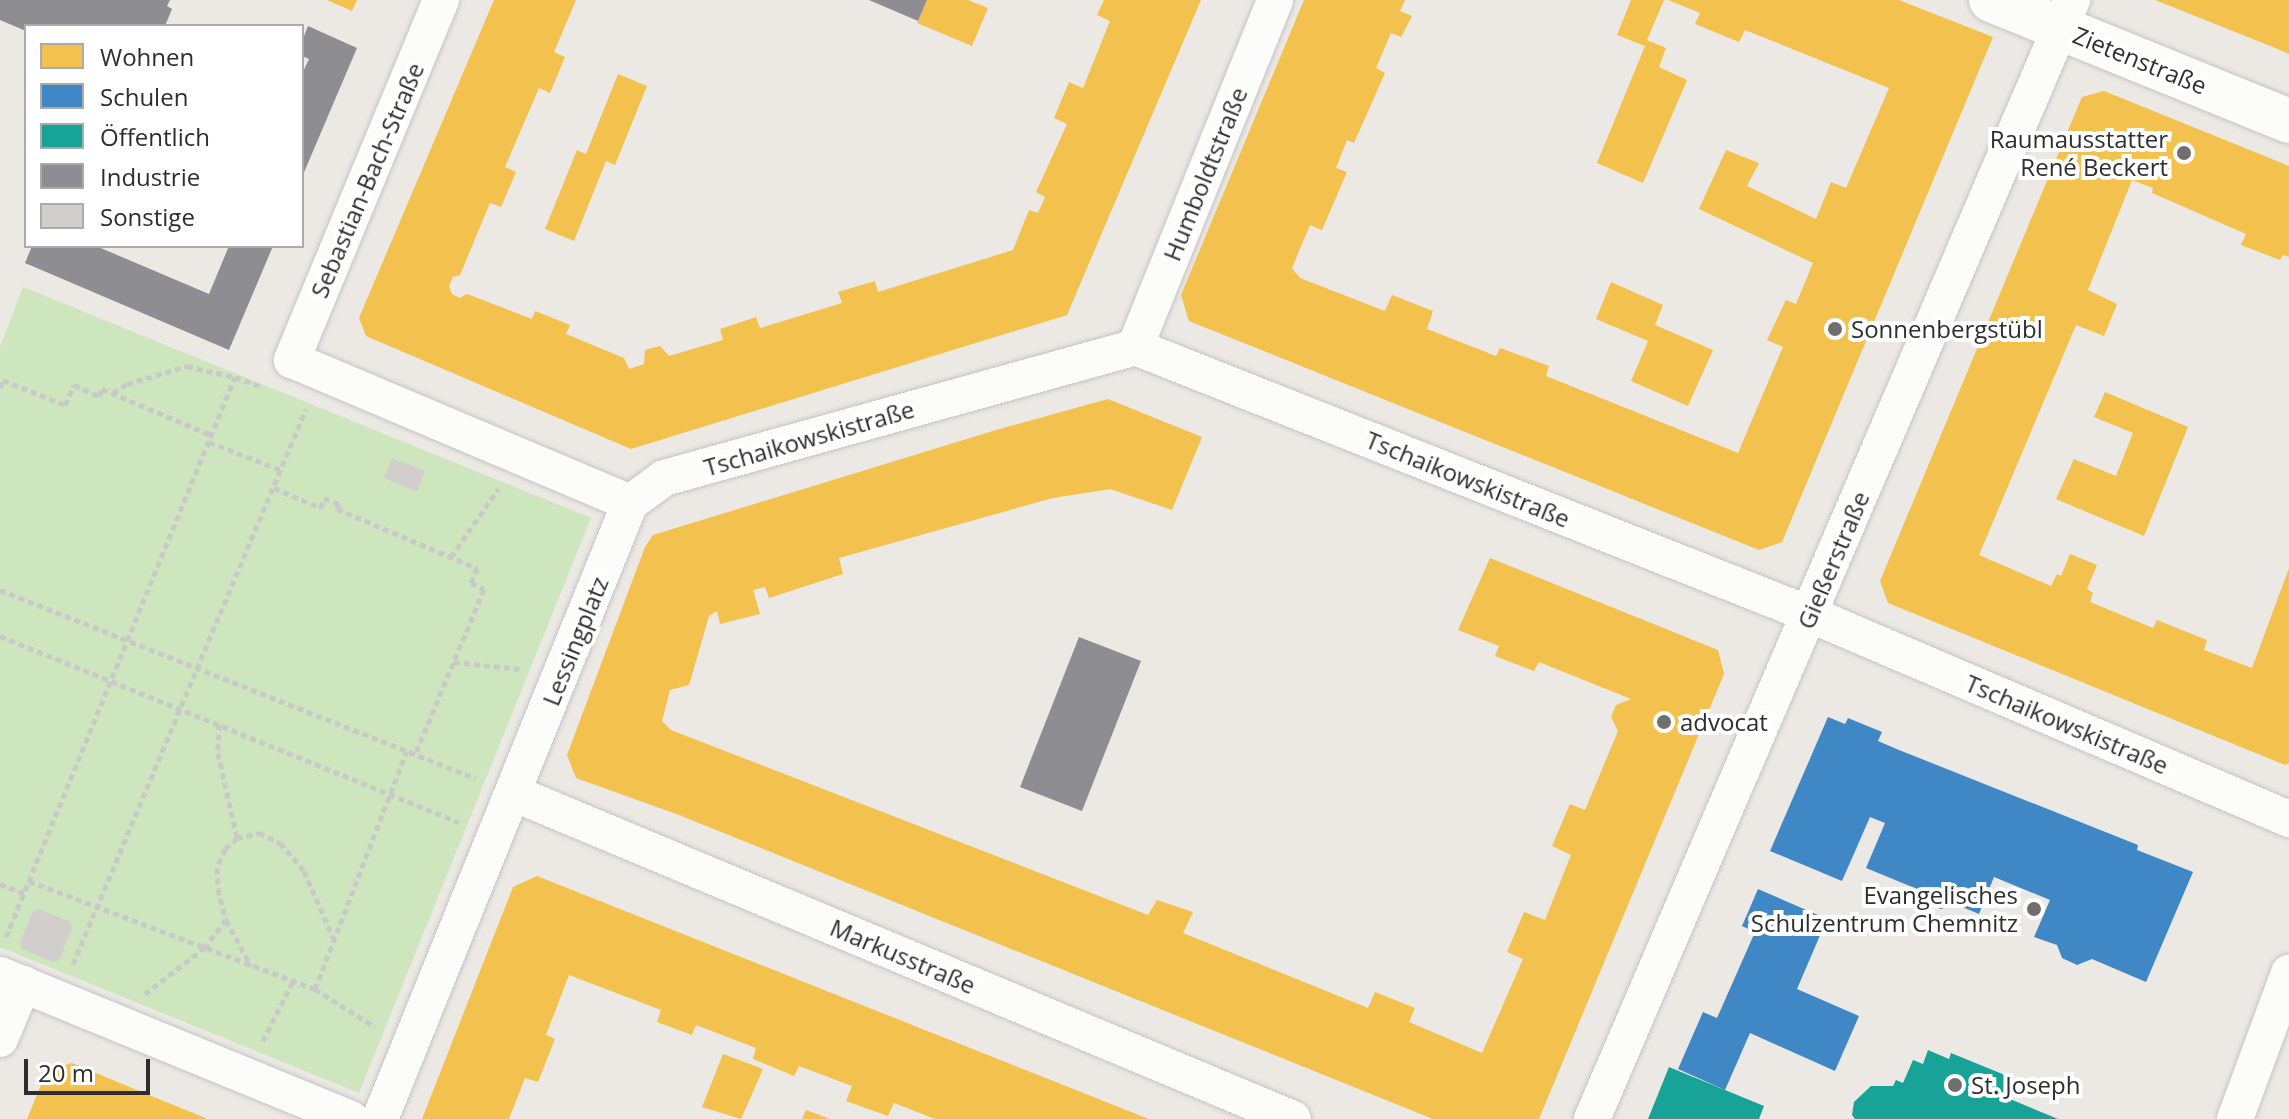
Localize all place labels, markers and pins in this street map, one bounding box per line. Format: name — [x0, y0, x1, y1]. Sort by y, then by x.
place label: Raumausstatter René Beckert — [1990, 125, 2168, 181]
marker: Raumausstatter René Beckert — [2175, 144, 2193, 162]
place label: Sonnenbergstübl — [1851, 315, 2043, 343]
marker: Sonnenbergstübl — [1826, 320, 1844, 338]
place label: advocat — [1680, 708, 1768, 736]
marker: advocat — [1655, 713, 1673, 731]
place label: Evangelisches Schulzentrum Chemnitz — [1751, 881, 2018, 937]
marker: Evangelisches Schulzentrum Chemnitz — [2025, 900, 2043, 918]
place label: St. Joseph — [1971, 1071, 2080, 1099]
marker: St. Joseph — [1946, 1076, 1964, 1094]

